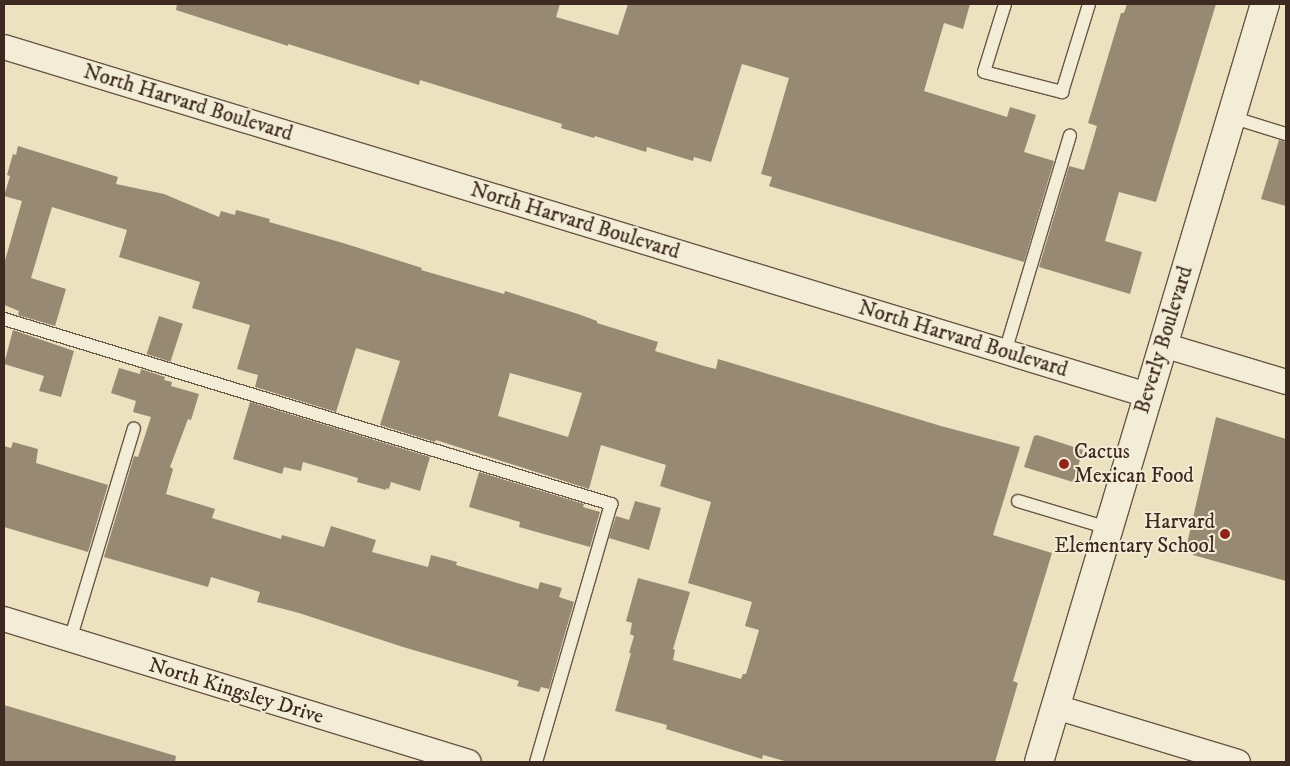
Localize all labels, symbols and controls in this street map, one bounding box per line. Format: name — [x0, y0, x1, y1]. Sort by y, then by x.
street label: North Harvard Boulevard — [80, 59, 296, 147]
street label: North Harvard Boulevard — [467, 177, 683, 265]
street label: Beverly Boulevard — [1130, 263, 1198, 417]
street label: North Harvard Boulevard — [855, 295, 1071, 383]
place label: Cactus Mexican Food — [1074, 439, 1194, 489]
marker: Cactus Mexican Food — [1058, 458, 1070, 470]
place label: Harvard Elementary School — [1054, 509, 1215, 559]
marker: Harvard Elementary School — [1219, 528, 1231, 540]
street label: North Kingsley Drive — [146, 652, 326, 730]

